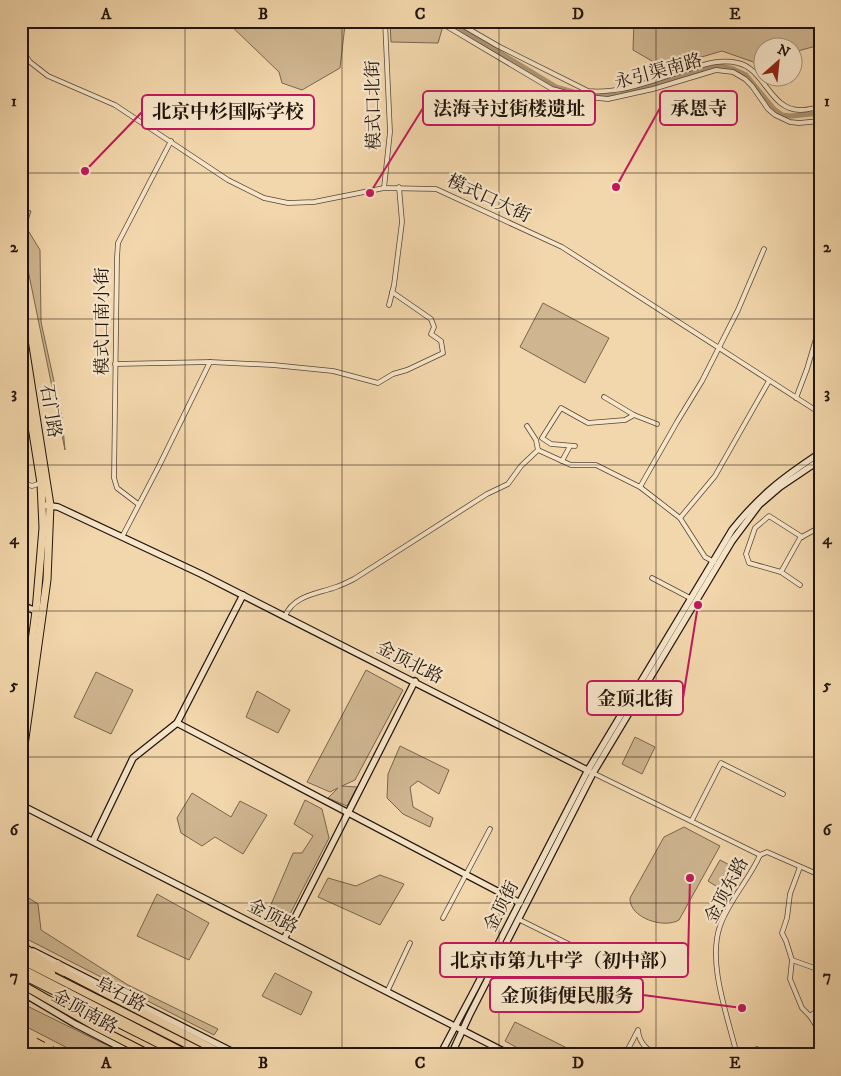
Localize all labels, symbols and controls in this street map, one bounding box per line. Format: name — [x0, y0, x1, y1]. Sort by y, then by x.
text: A — [100, 4, 112, 24]
text: B — [258, 4, 268, 24]
text: C — [415, 4, 425, 24]
text: D — [572, 4, 584, 24]
text: E — [729, 4, 741, 24]
north arrow — [754, 38, 804, 88]
text: N — [774, 41, 793, 62]
street label: 永引渠南路 — [612, 50, 705, 94]
street label: 模式口北街 — [362, 60, 386, 150]
text: 1 — [11, 91, 17, 111]
callout: 法海寺过街楼遗址 — [423, 91, 595, 125]
callout: 承恩寺 — [660, 91, 737, 125]
text: 1 — [824, 91, 830, 111]
callout: 北京中杉国际学校 — [142, 95, 314, 129]
text: 法海寺过街楼遗址 — [433, 98, 585, 121]
text: 承恩寺 — [670, 98, 728, 121]
text: 北京中杉国际学校 — [152, 101, 304, 124]
street label: 模式口大街 — [443, 170, 534, 228]
text: 2 — [10, 237, 19, 257]
text: 2 — [823, 237, 832, 257]
street label: 模式口南小街 — [92, 267, 114, 375]
text: 3 — [11, 383, 17, 403]
street label: 石门路 — [35, 383, 65, 440]
text: 3 — [824, 383, 830, 403]
text: 4 — [8, 529, 19, 549]
text: 4 — [821, 529, 832, 549]
street label: 金顶北路 — [372, 637, 447, 689]
text: 5 — [9, 675, 18, 695]
text: 5 — [822, 675, 831, 695]
callout: 金顶北街 — [587, 681, 683, 715]
text: 金顶北街 — [597, 688, 673, 711]
text: 6 — [10, 820, 20, 840]
text: 6 — [823, 820, 833, 840]
street label: 金顶东路 — [700, 854, 753, 927]
street label: 金顶街 — [480, 877, 524, 936]
street label: 金顶路 — [243, 895, 302, 939]
callout: 北京市第九中学（初中部） — [440, 943, 688, 977]
text: 北京市第九中学（初中部） — [450, 950, 678, 973]
text: 7 — [10, 966, 18, 986]
text: 7 — [823, 966, 831, 986]
street label: 阜石路 — [91, 973, 150, 1017]
callout: 金顶街便民服务 — [490, 978, 643, 1012]
street label: 金顶南路 — [48, 985, 121, 1039]
text: 金顶街便民服务 — [500, 985, 634, 1008]
text: A — [100, 1053, 112, 1073]
text: B — [258, 1053, 268, 1073]
text: C — [415, 1053, 425, 1073]
text: D — [572, 1053, 584, 1073]
text: E — [729, 1053, 741, 1073]

